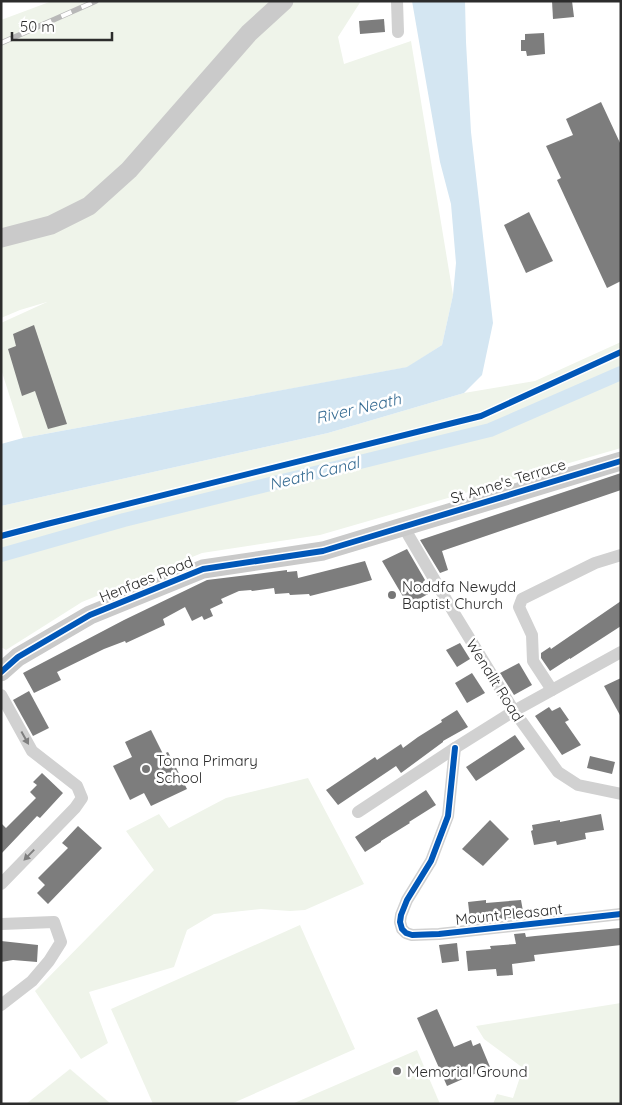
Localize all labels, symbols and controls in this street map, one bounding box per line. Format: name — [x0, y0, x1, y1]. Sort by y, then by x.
scale bar — [12, 10, 112, 42]
text: 50 m — [20, 17, 55, 36]
water label: River Neath — [313, 388, 404, 428]
water label: Neath Canal — [267, 452, 363, 494]
street label: St Anne's Terrace — [448, 454, 568, 508]
street label: Henfaes Road — [96, 552, 196, 606]
place label: Noddfa Newydd Baptist Church — [402, 577, 516, 613]
marker: Noddfa Newydd Baptist Church — [386, 589, 398, 601]
street label: Wenallt Road — [462, 635, 528, 725]
one-way arrow — [21, 730, 29, 745]
place label: Tonna Primary School — [156, 751, 258, 787]
marker: Tonna Primary School — [140, 763, 152, 775]
one-way arrow — [23, 849, 35, 861]
street label: Mount Pleasant — [454, 899, 564, 929]
place label: Memorial Ground — [407, 1062, 527, 1081]
marker: Memorial Ground — [391, 1065, 403, 1077]

